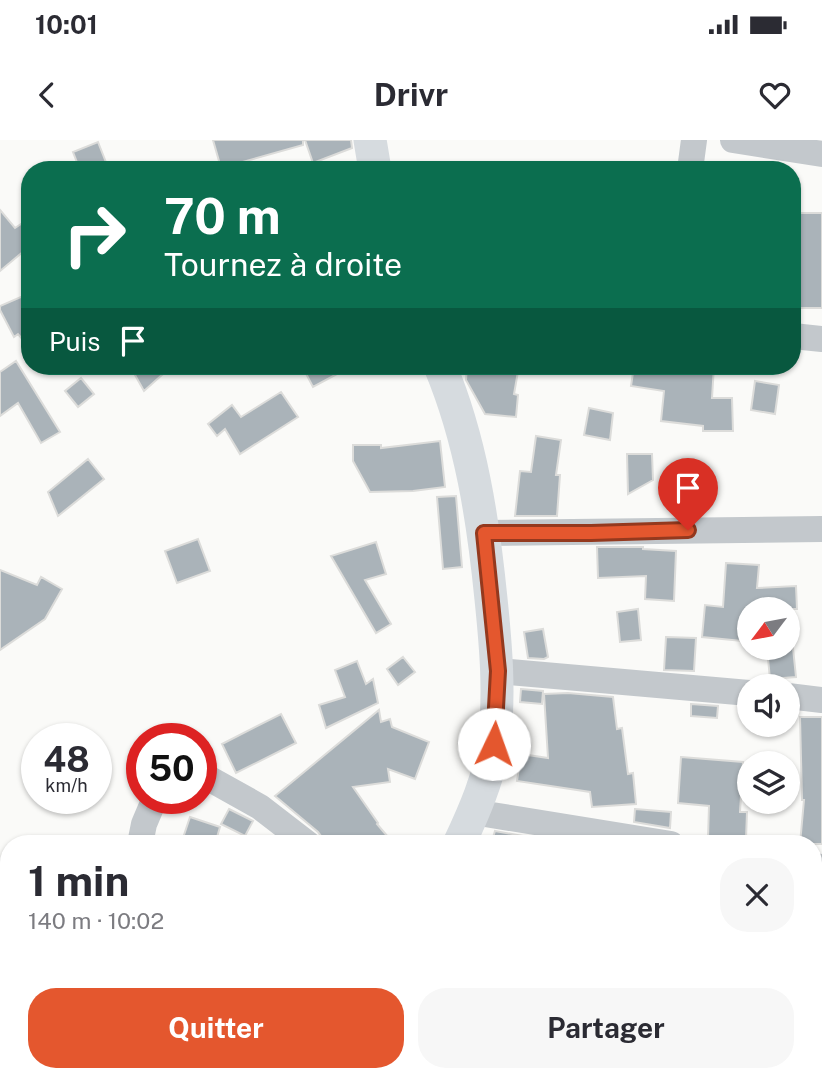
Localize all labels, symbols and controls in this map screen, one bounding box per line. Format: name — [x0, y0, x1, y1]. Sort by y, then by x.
text: 10:01 — [35, 9, 98, 40]
icon: back — [28, 76, 66, 114]
text: Drivr — [374, 76, 448, 113]
icon: heart — [756, 76, 794, 114]
text: 70 m — [164, 187, 281, 245]
icon: right — [49, 189, 140, 280]
text: Tournez à droite — [164, 246, 402, 283]
icon: arrive — [114, 322, 152, 360]
text: Puis — [49, 326, 100, 357]
pin — [658, 458, 718, 530]
icon: arrive — [669, 469, 707, 507]
north arrow — [737, 597, 800, 660]
map controls — [737, 597, 800, 814]
button: sound — [737, 674, 800, 737]
position arrow — [457, 707, 531, 781]
speed limit sign: 50 — [126, 723, 217, 814]
text: 48 — [43, 739, 90, 780]
button: layers — [737, 751, 800, 814]
text: km/h — [45, 775, 88, 796]
text: 1 min — [28, 856, 129, 905]
button: close — [720, 858, 794, 932]
text: 140 m · 10:02 — [28, 907, 164, 934]
button: Quitter — [28, 988, 404, 1068]
button: Partager — [418, 988, 794, 1068]

